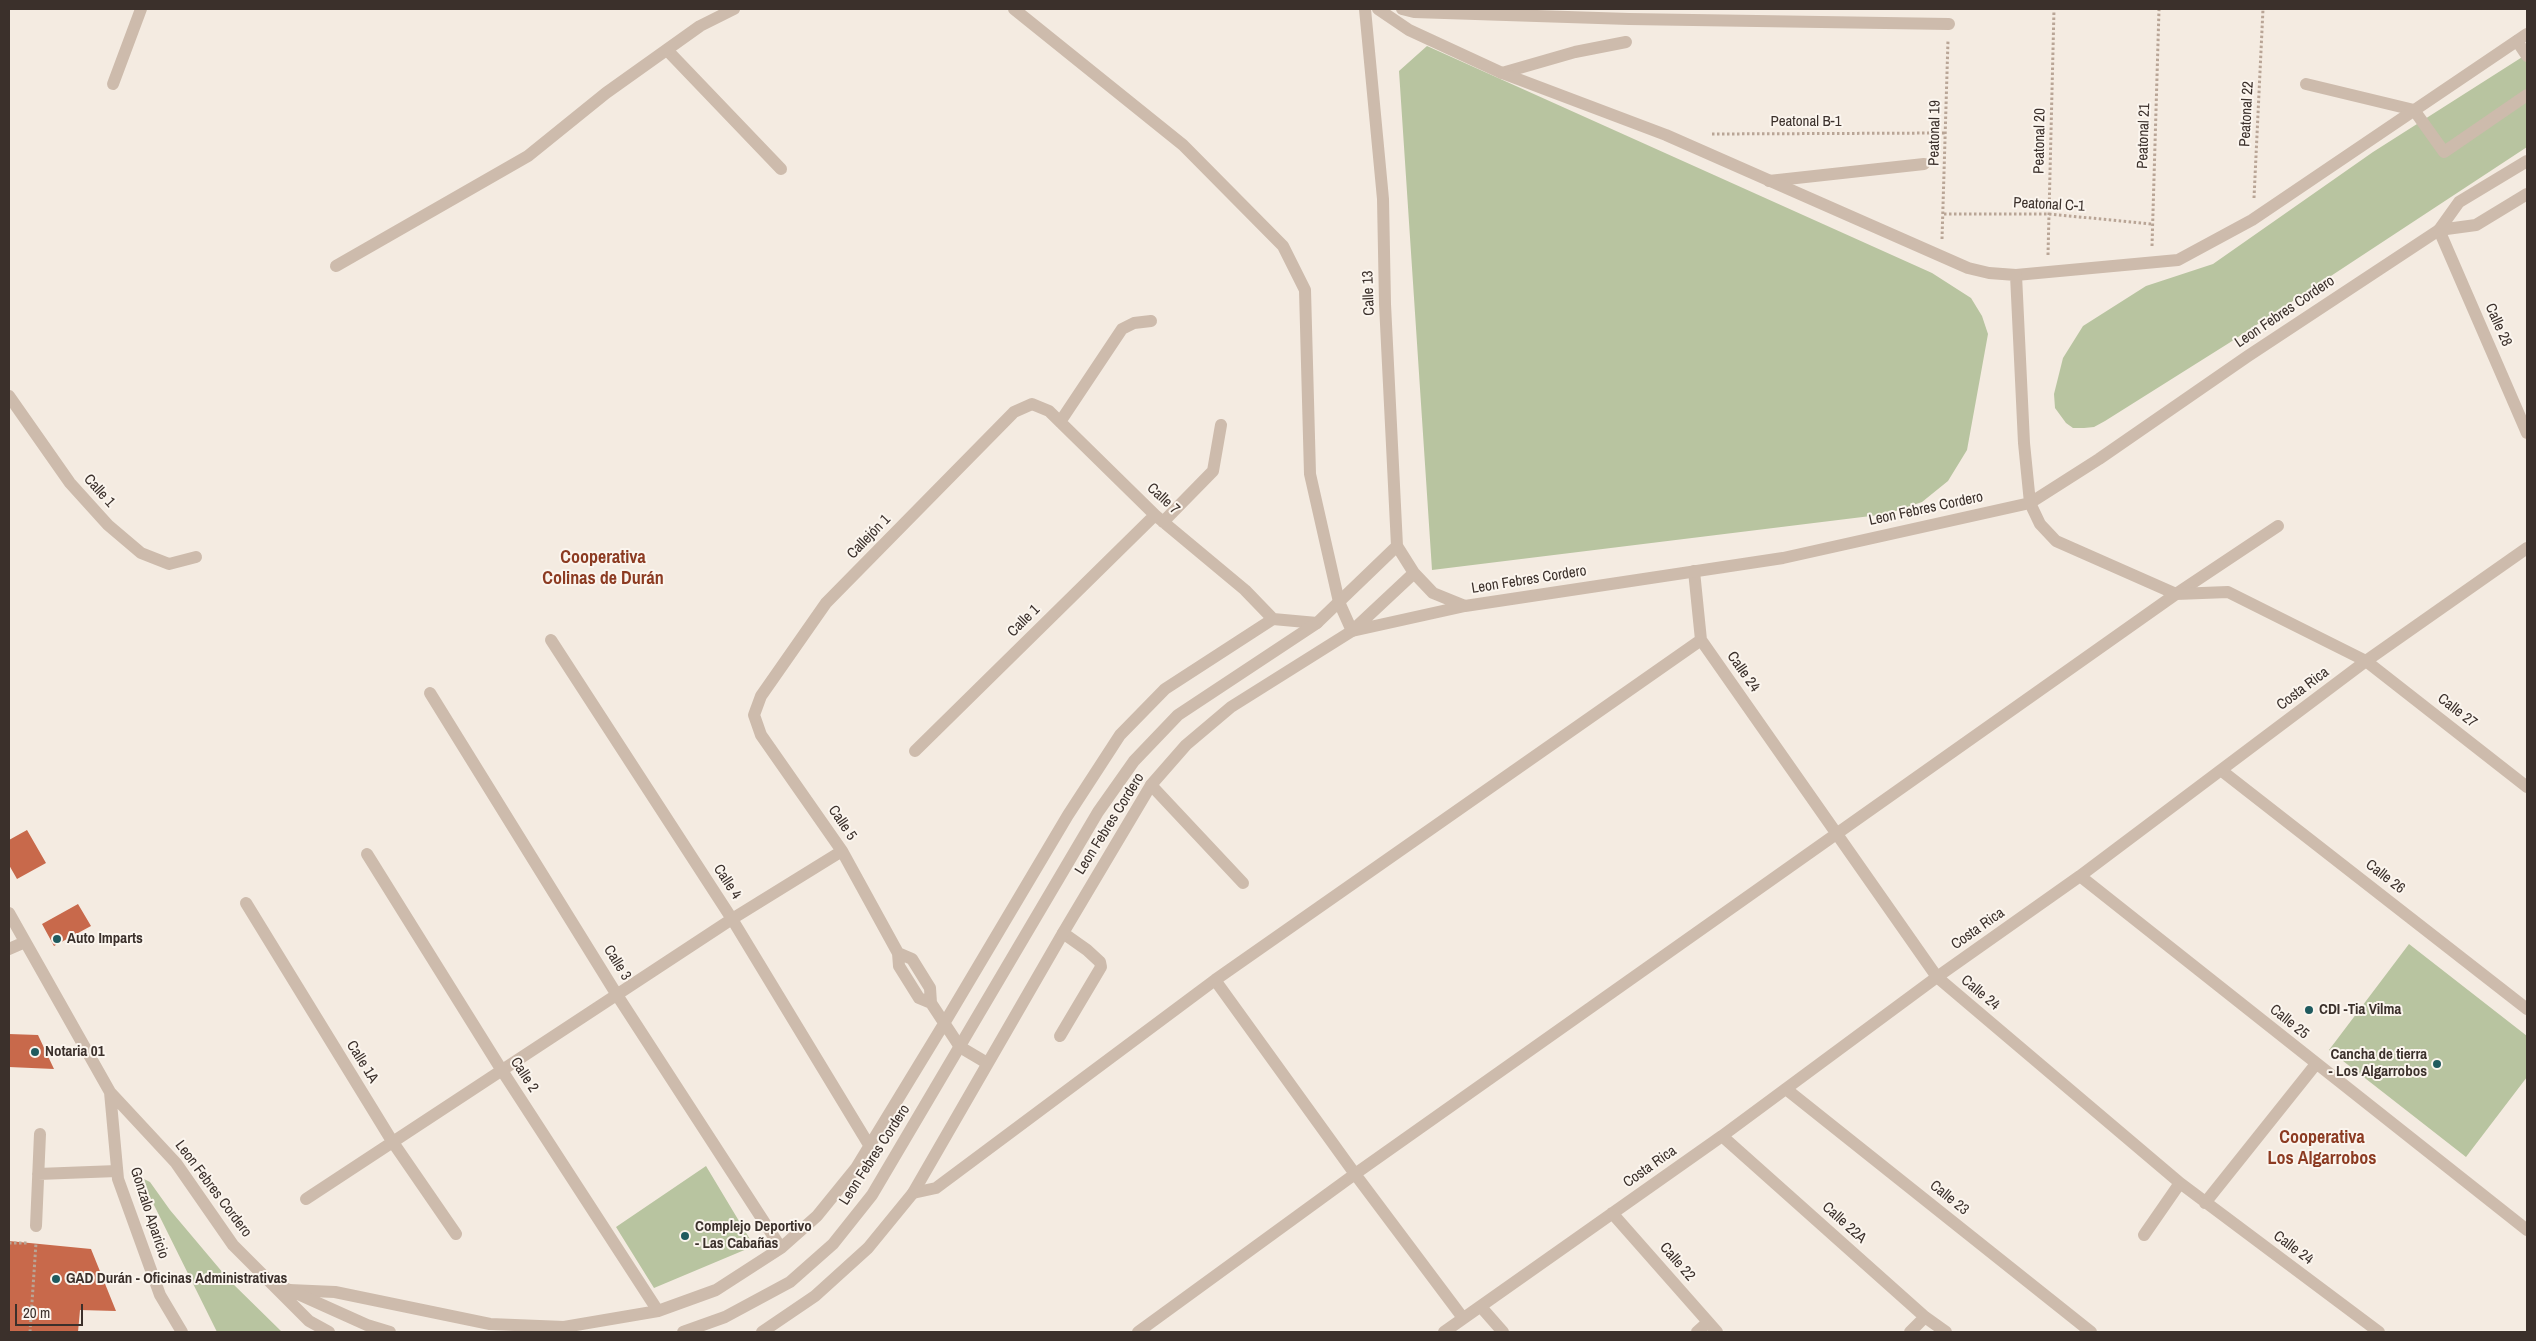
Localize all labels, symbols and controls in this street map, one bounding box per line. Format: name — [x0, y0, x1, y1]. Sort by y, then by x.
street label: Peatonal 22 — [2236, 81, 2258, 147]
street label: Peatonal 19 — [1925, 100, 1945, 166]
street label: Peatonal 21 — [2134, 103, 2154, 169]
street label: Peatonal 20 — [2030, 108, 2050, 174]
street label: Peatonal B-1 — [1770, 113, 1842, 131]
street label: Peatonal C-1 — [2013, 194, 2085, 216]
street label: Calle 13 — [1359, 270, 1379, 316]
street label: Leon Febres Cordero — [2232, 272, 2338, 352]
street label: Calle 28 — [2481, 301, 2515, 349]
street label: Calle 1 — [80, 471, 118, 511]
street label: Calle 7 — [1143, 479, 1183, 519]
street label: Leon Febres Cordero — [1867, 488, 1985, 530]
street label: Callejón 1 — [844, 511, 894, 563]
district label: Cooperativa Colinas de Durán — [542, 547, 664, 590]
street label: Leon Febres Cordero — [1470, 562, 1588, 598]
street label: Calle 1 — [1004, 601, 1044, 641]
street label: Calle 24 — [1723, 648, 1763, 696]
street label: Costa Rica — [2273, 664, 2333, 714]
street label: Calle 27 — [2434, 690, 2480, 732]
street label: Leon Febres Cordero — [1072, 770, 1148, 878]
street label: Calle 5 — [824, 802, 860, 844]
street label: Calle 26 — [2362, 856, 2408, 898]
street label: Calle 4 — [709, 861, 745, 903]
street label: Costa Rica — [1948, 904, 2008, 954]
place label: Auto Imparts — [67, 930, 143, 948]
marker: Auto Imparts — [51, 933, 63, 945]
street label: Calle 3 — [599, 942, 635, 984]
street label: Calle 24 — [1957, 972, 2003, 1014]
street label: Calle 25 — [2266, 1001, 2312, 1043]
place label: CDI -Tia Vilma — [2319, 1001, 2401, 1019]
marker: CDI -Tia Vilma — [2303, 1004, 2315, 1016]
street label: Calle 1A — [342, 1038, 382, 1086]
place label: Notaria 01 — [45, 1043, 104, 1061]
marker: Notaria 01 — [29, 1046, 41, 1058]
place label: Cancha de tierra - Los Algarrobos — [2329, 1046, 2427, 1081]
street label: Calle 2 — [506, 1054, 542, 1096]
marker: Cancha de tierra - Los Algarrobos — [2431, 1058, 2443, 1070]
street label: Leon Febres Cordero — [836, 1101, 914, 1209]
district label: Cooperativa Los Algarrobos — [2267, 1127, 2377, 1170]
street label: Leon Febres Cordero — [171, 1137, 255, 1241]
street label: Costa Rica — [1620, 1142, 1680, 1192]
street label: Gonzalo Aparicio — [126, 1165, 172, 1261]
street label: Calle 23 — [1926, 1177, 1972, 1219]
street label: Calle 22A — [1818, 1198, 1870, 1248]
place label: Complejo Deportivo - Las Cabañas — [695, 1218, 812, 1253]
street label: Calle 24 — [2270, 1227, 2316, 1269]
marker: Complejo Deportivo - Las Cabañas — [679, 1230, 691, 1242]
street label: Calle 22 — [1655, 1239, 1699, 1285]
place label: GAD Durán - Oficinas Administrativas — [66, 1270, 287, 1288]
marker: GAD Durán - Oficinas Administrativas — [50, 1273, 62, 1285]
scale bar — [18, 1294, 85, 1326]
text: 20 m — [23, 1302, 50, 1323]

